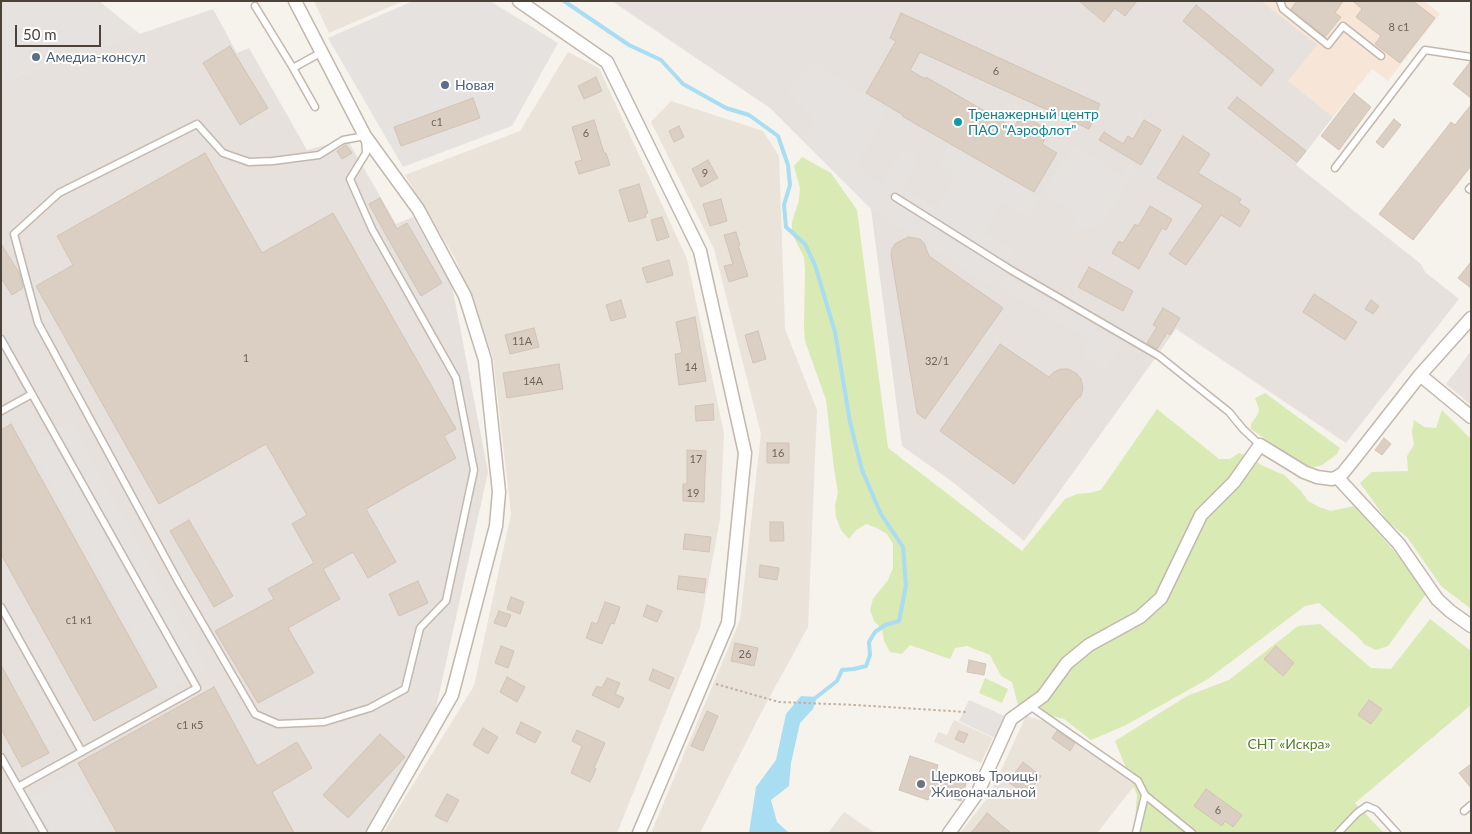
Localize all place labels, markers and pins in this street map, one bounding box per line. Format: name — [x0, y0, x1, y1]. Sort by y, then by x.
place label: Амедиа-консул — [46, 49, 146, 65]
marker: Амедиа-консул — [30, 51, 42, 63]
place label: Новая — [455, 77, 494, 93]
marker: Новая — [439, 79, 451, 91]
place label: Тренажерный центр ПАО "Аэрофлот" — [968, 106, 1099, 138]
marker: Тренажерный центр ПАО "Аэрофлот" — [952, 116, 964, 128]
place label: Церковь Троицы Живоначальной — [931, 768, 1038, 800]
marker: Церковь Троицы Живоначальной — [915, 778, 927, 790]

